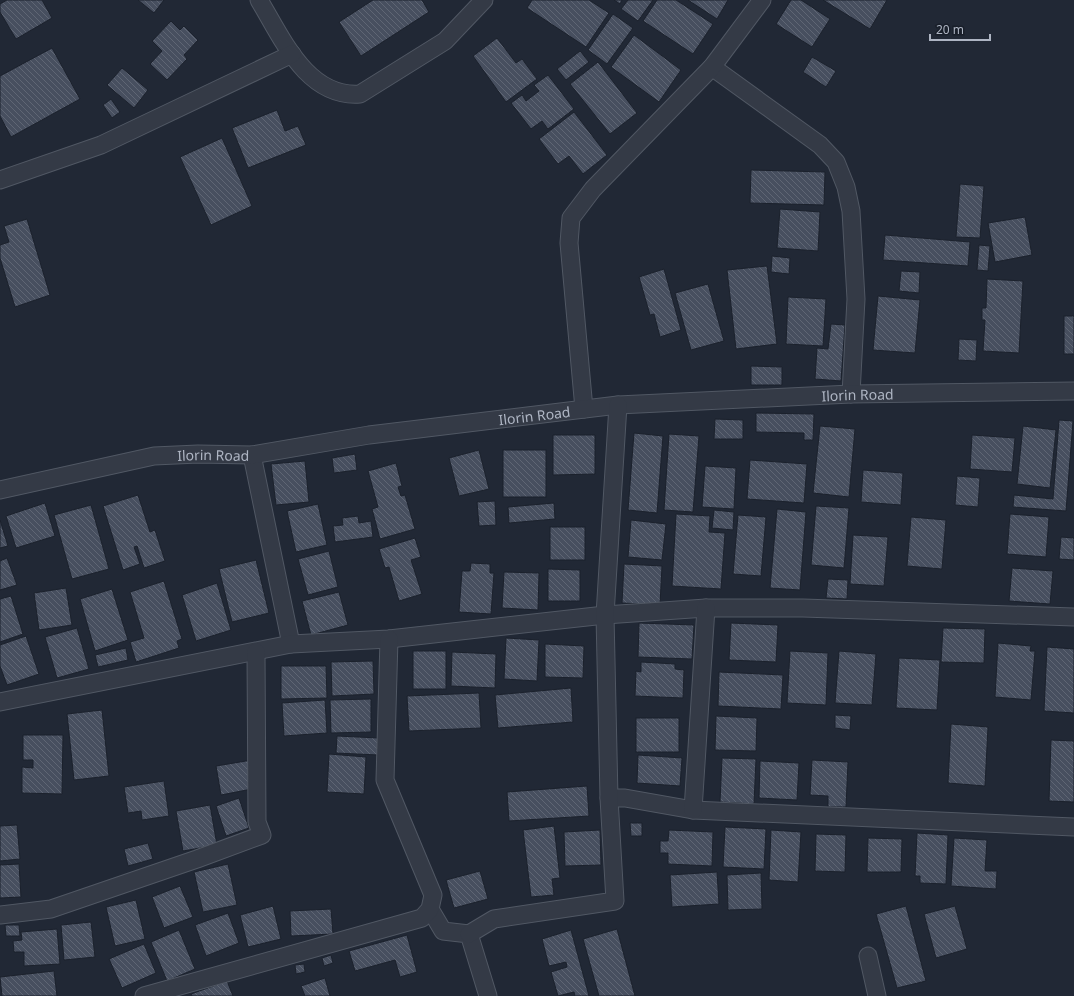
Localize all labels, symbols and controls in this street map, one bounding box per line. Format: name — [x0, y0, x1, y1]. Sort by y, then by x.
scale bar — [930, 16, 990, 42]
text: 20 m — [936, 21, 964, 38]
street label: Ilorin Road — [821, 384, 894, 405]
street label: Ilorin Road — [497, 401, 571, 429]
street label: Ilorin Road — [177, 444, 250, 464]

